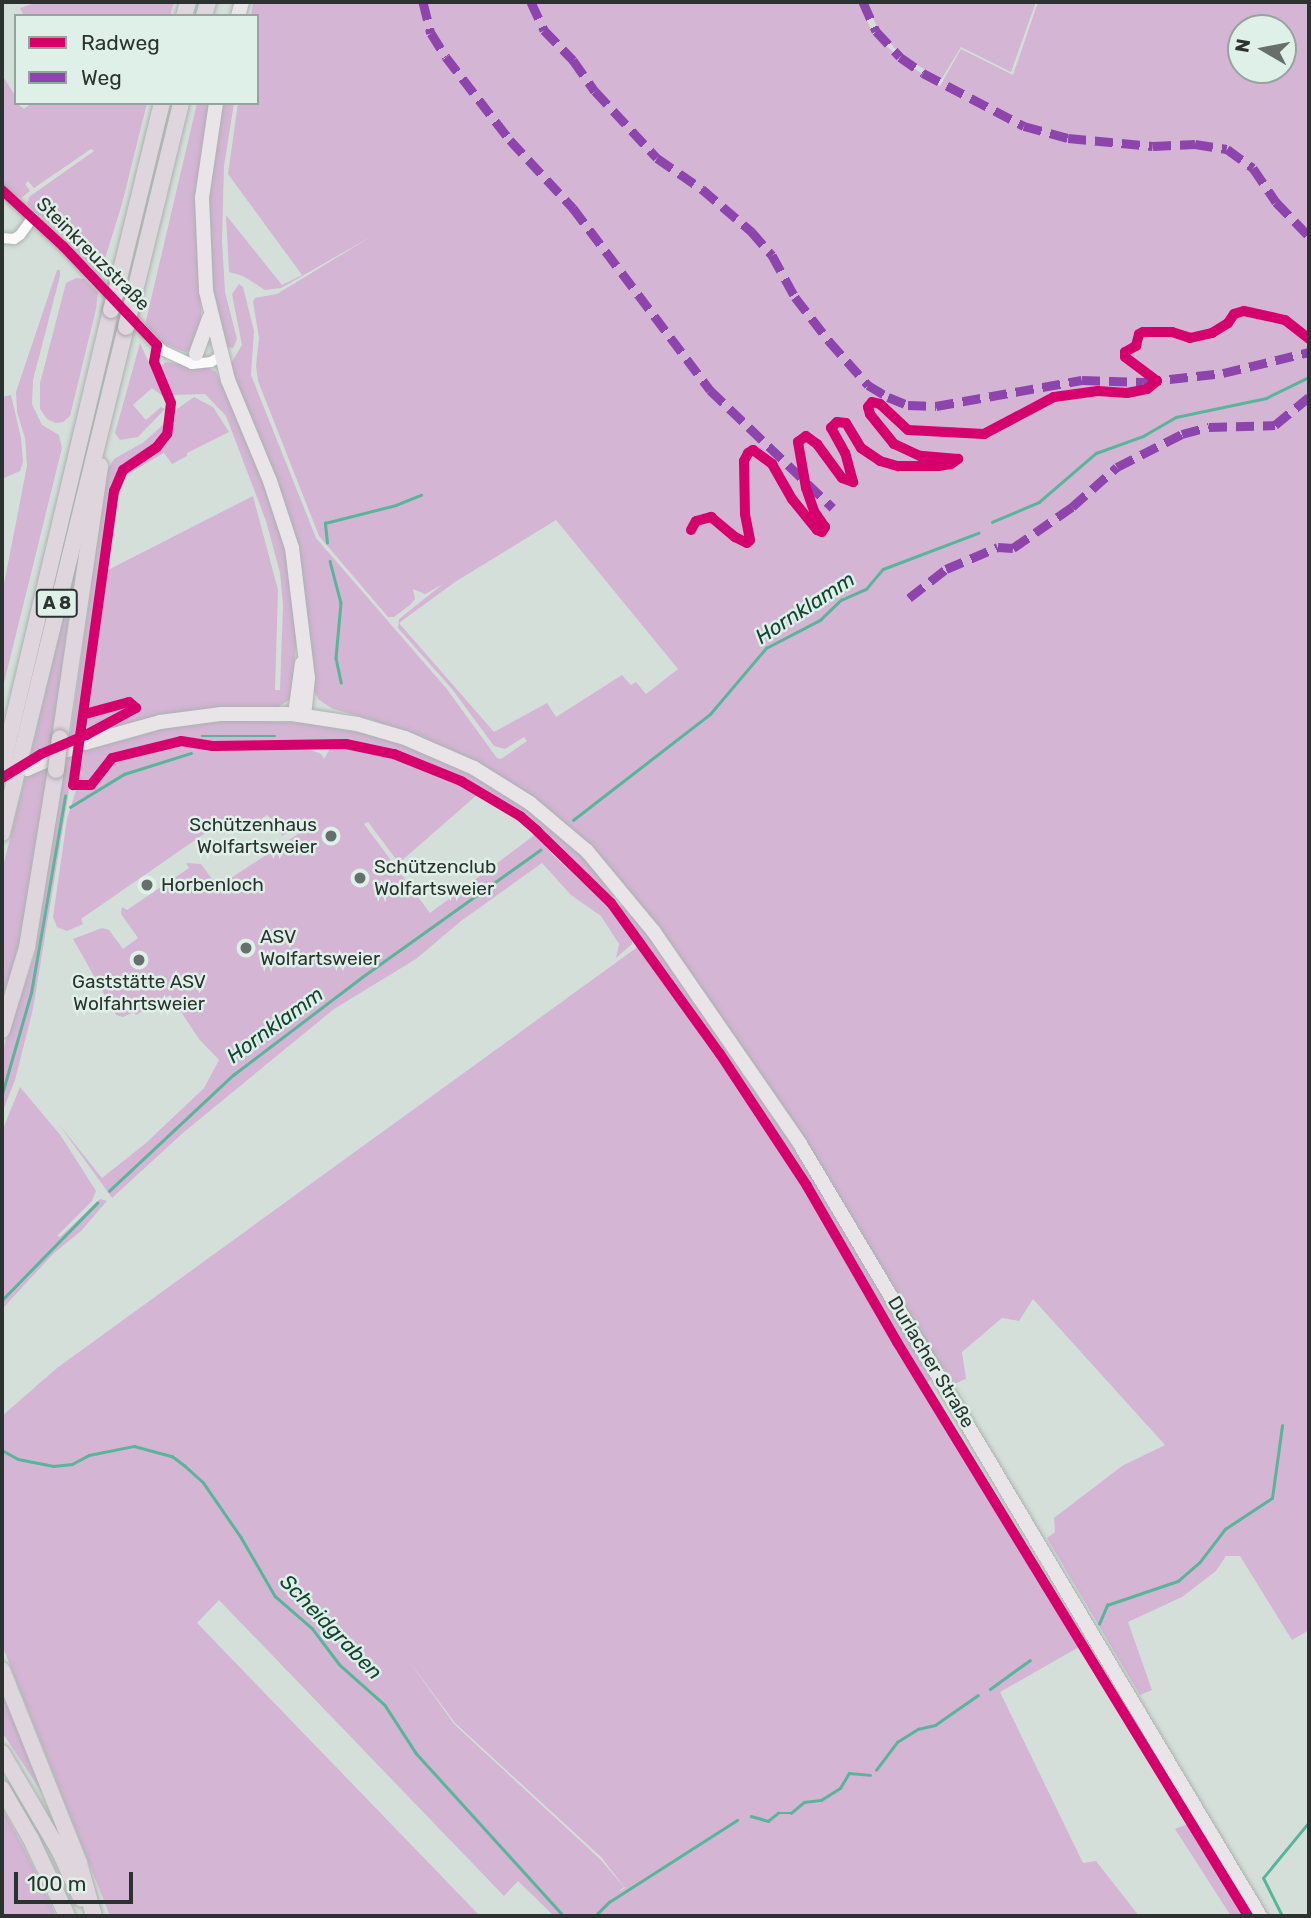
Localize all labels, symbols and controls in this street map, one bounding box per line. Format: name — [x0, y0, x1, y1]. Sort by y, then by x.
legend — [14, 14, 259, 105]
north arrow — [1227, 14, 1297, 84]
text: Radweg — [81, 30, 160, 55]
text: N — [1230, 37, 1255, 54]
text: Weg — [81, 65, 122, 90]
street label: Steinkreuzstraße — [32, 193, 154, 315]
water label: Hornklamm — [751, 567, 859, 649]
road number: A 8 — [34, 588, 80, 618]
place label: Schützenhaus Wolfartsweier — [189, 814, 317, 858]
marker: Schützenhaus Wolfartsweier — [323, 828, 339, 844]
place label: Schützenclub Wolfartsweier — [374, 856, 496, 900]
marker: Schützenclub Wolfartsweier — [352, 870, 368, 886]
place label: Horbenloch — [161, 874, 264, 896]
marker: Horbenloch — [139, 877, 155, 893]
place label: ASV Wolfartsweier — [260, 926, 380, 970]
marker: ASV Wolfartsweier — [238, 940, 254, 956]
marker: Gaststätte ASV Wolfahrtsweier — [131, 952, 147, 968]
place label: Gaststätte ASV Wolfahrtsweier — [72, 971, 206, 1015]
water label: Hornklamm — [222, 981, 328, 1069]
street label: Durlacher Straße — [883, 1292, 979, 1432]
water label: Scheidgraben — [275, 1569, 387, 1685]
scale bar — [18, 1858, 136, 1902]
text: 100 m — [27, 1871, 86, 1896]

